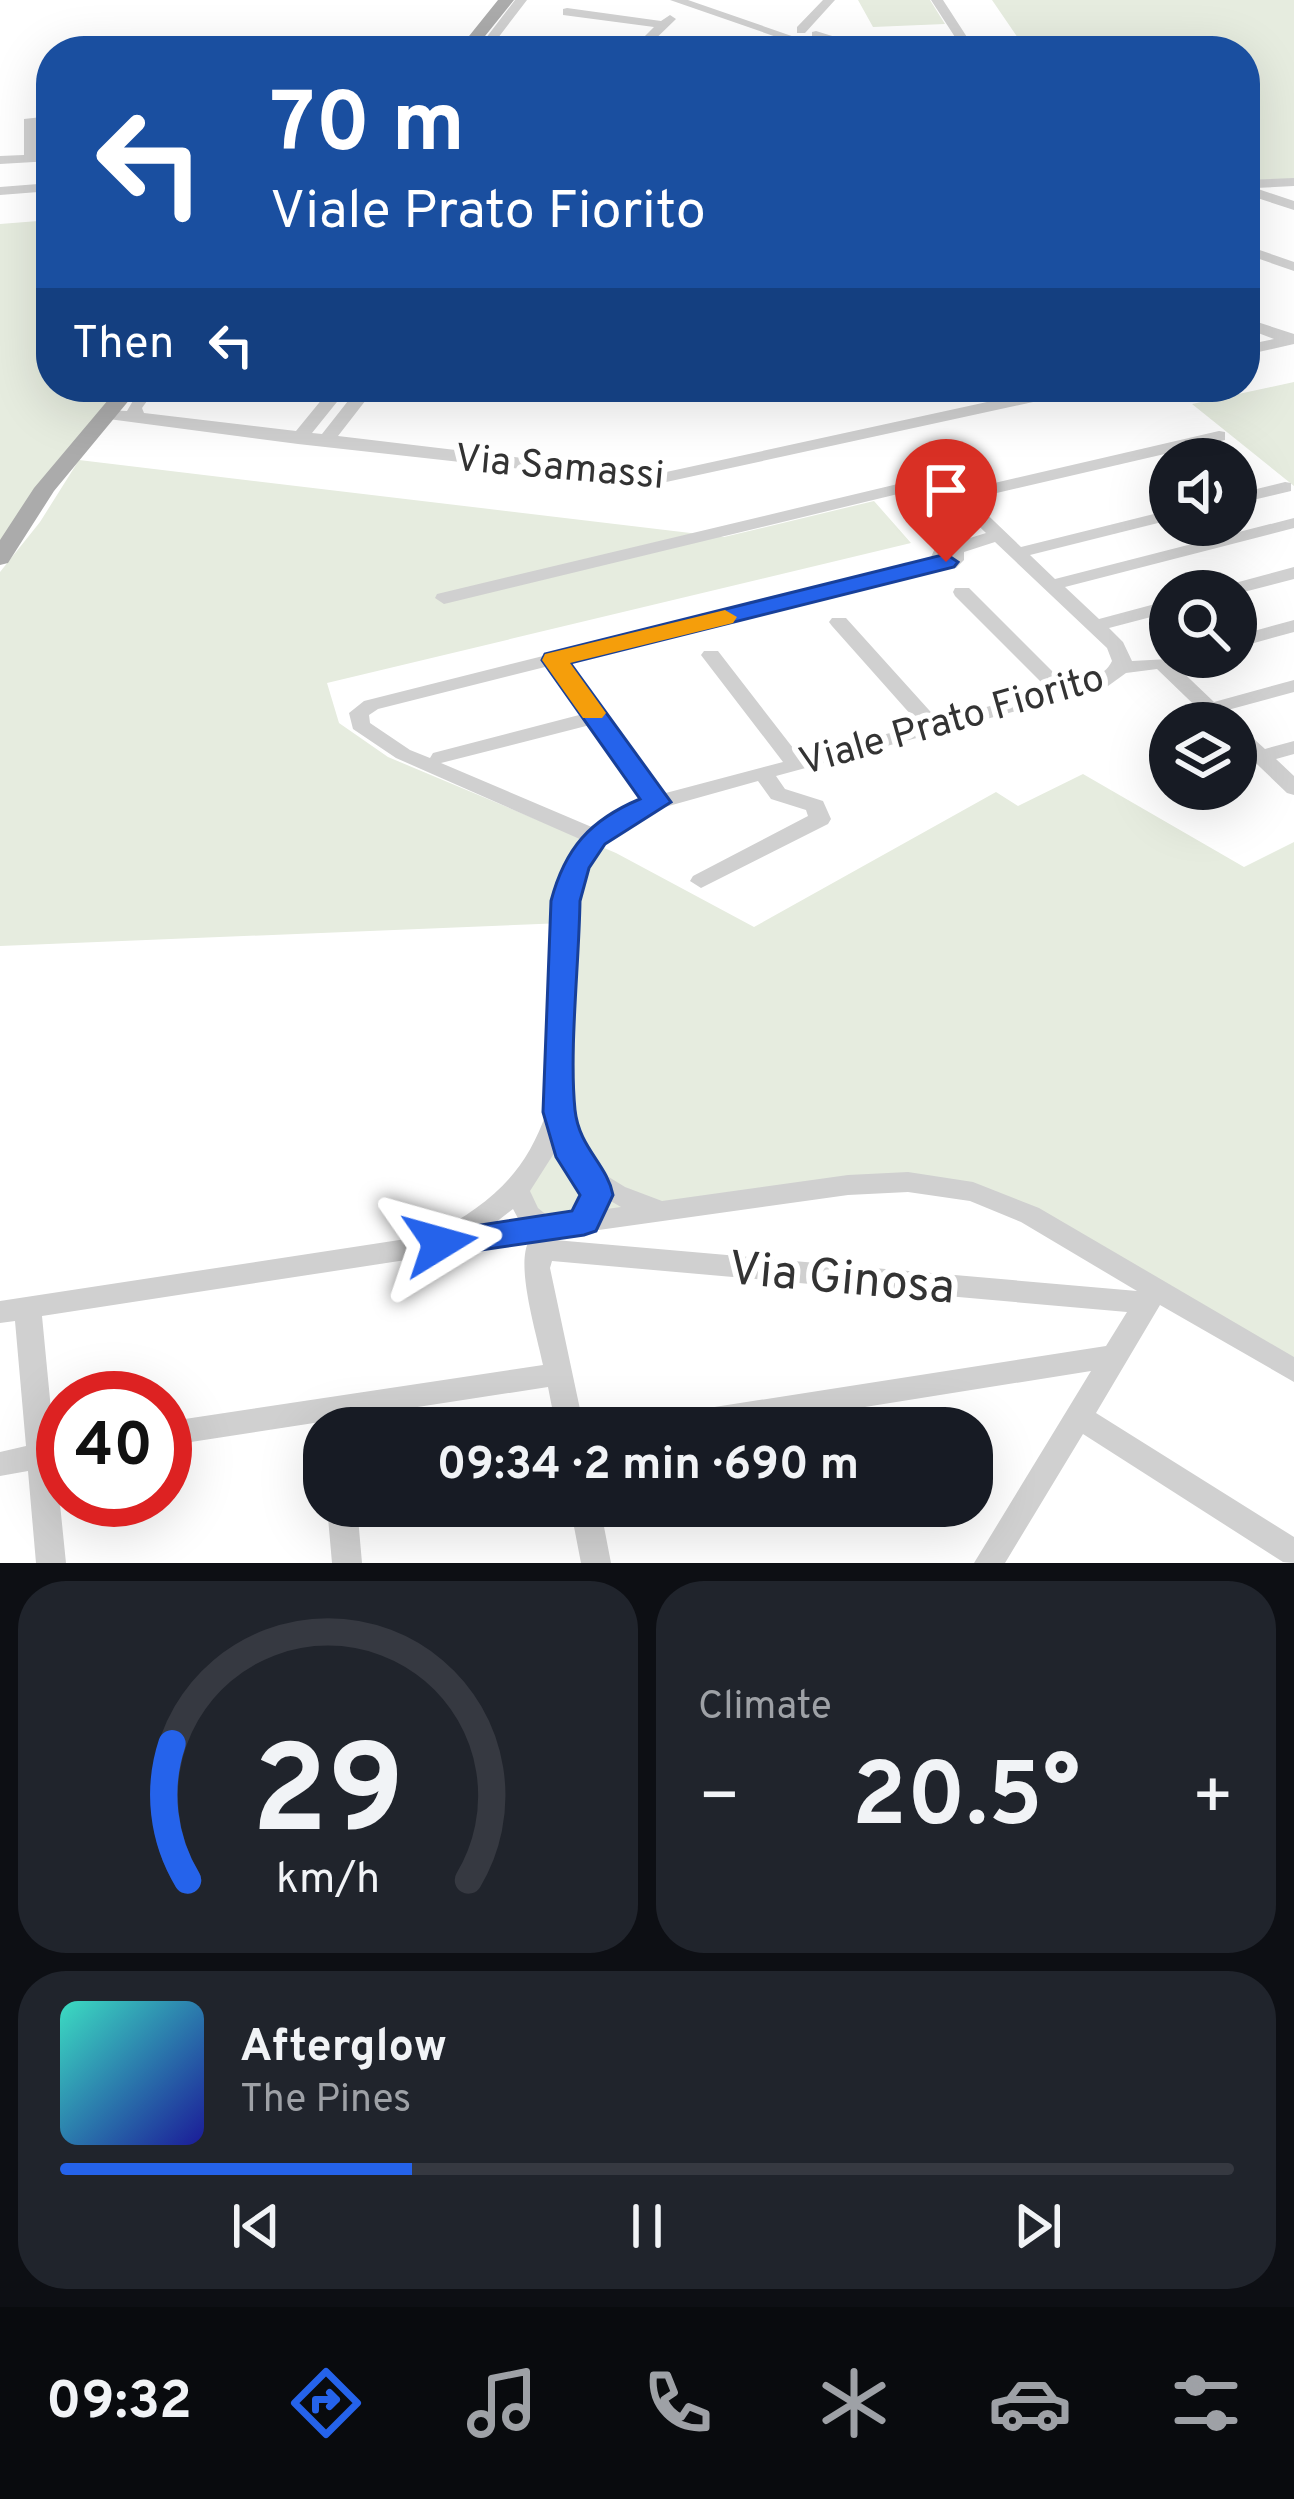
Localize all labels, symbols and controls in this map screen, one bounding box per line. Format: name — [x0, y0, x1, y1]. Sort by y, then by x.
text: 70 m — [270, 75, 465, 181]
icon: left — [72, 84, 228, 240]
text: Viale Prato Fiorito — [270, 179, 706, 248]
icon: left — [198, 312, 264, 378]
text: Then — [72, 317, 174, 374]
street label: Via Samassi — [453, 436, 666, 503]
map controls — [1149, 438, 1257, 810]
button: sound — [1149, 438, 1257, 546]
pin — [895, 439, 997, 562]
icon: arrive — [913, 457, 979, 523]
button: search — [1149, 570, 1257, 678]
street label: Viale Prato Fiorito — [794, 655, 1110, 789]
button: layers — [1149, 702, 1257, 810]
position arrow — [377, 1180, 503, 1306]
street label: Via Ginosa — [726, 1241, 957, 1321]
speed limit sign: 40 — [36, 1371, 192, 1527]
text: 09:34 · 2 min · 690 m — [437, 1438, 859, 1495]
text: Climate — [698, 1684, 832, 1733]
text: 29 — [251, 1719, 405, 1877]
text: 20.5° — [852, 1744, 1080, 1857]
text: − — [698, 1759, 741, 1842]
text: + — [1191, 1759, 1234, 1842]
text: km/h — [276, 1854, 380, 1908]
text: Afterglow — [240, 2020, 447, 2077]
text: The Pines — [240, 2077, 411, 2126]
icon: previous — [223, 2193, 289, 2259]
icon: pause — [614, 2193, 680, 2259]
icon: next — [1005, 2193, 1071, 2259]
icon: directions — [284, 2361, 368, 2445]
icon: music — [460, 2361, 544, 2445]
icon: phone — [636, 2361, 720, 2445]
icon: climate — [812, 2361, 896, 2445]
icon: car — [988, 2361, 1072, 2445]
icon: filters — [1164, 2361, 1248, 2445]
text: 09:32 — [46, 2369, 192, 2438]

